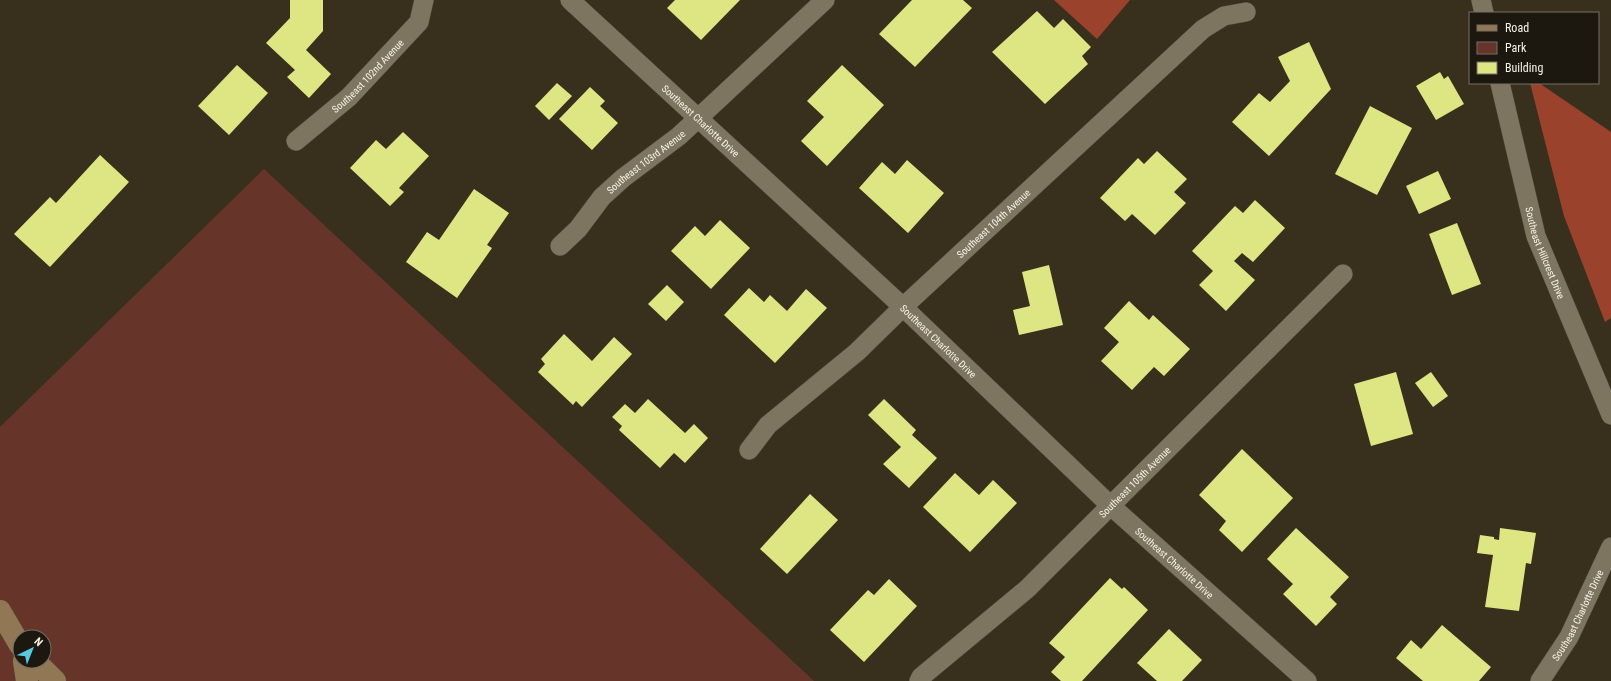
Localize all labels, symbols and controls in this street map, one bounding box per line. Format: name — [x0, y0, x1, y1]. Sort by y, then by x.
legend — [1469, 12, 1599, 84]
text: Road — [1505, 21, 1529, 35]
street label: Southeast 102nd Avenue — [329, 37, 406, 115]
text: Park — [1505, 41, 1527, 55]
text: Building — [1505, 61, 1543, 75]
street label: Southeast Charlotte Drive — [660, 82, 742, 159]
street label: Southeast 103rd Avenue — [604, 128, 687, 196]
street label: Southeast 104th Avenue — [954, 186, 1032, 260]
street label: Southeast Hillcrest Drive — [1524, 206, 1567, 301]
street label: Southeast Charlotte Drive — [898, 302, 979, 380]
street label: Southeast 105th Avenue — [1097, 444, 1173, 520]
street label: Southeast Charlotte Drive — [1133, 525, 1216, 601]
street label: Southeast Charlotte Drive — [1550, 568, 1605, 663]
north arrow — [12, 629, 52, 669]
text: N — [32, 635, 46, 649]

